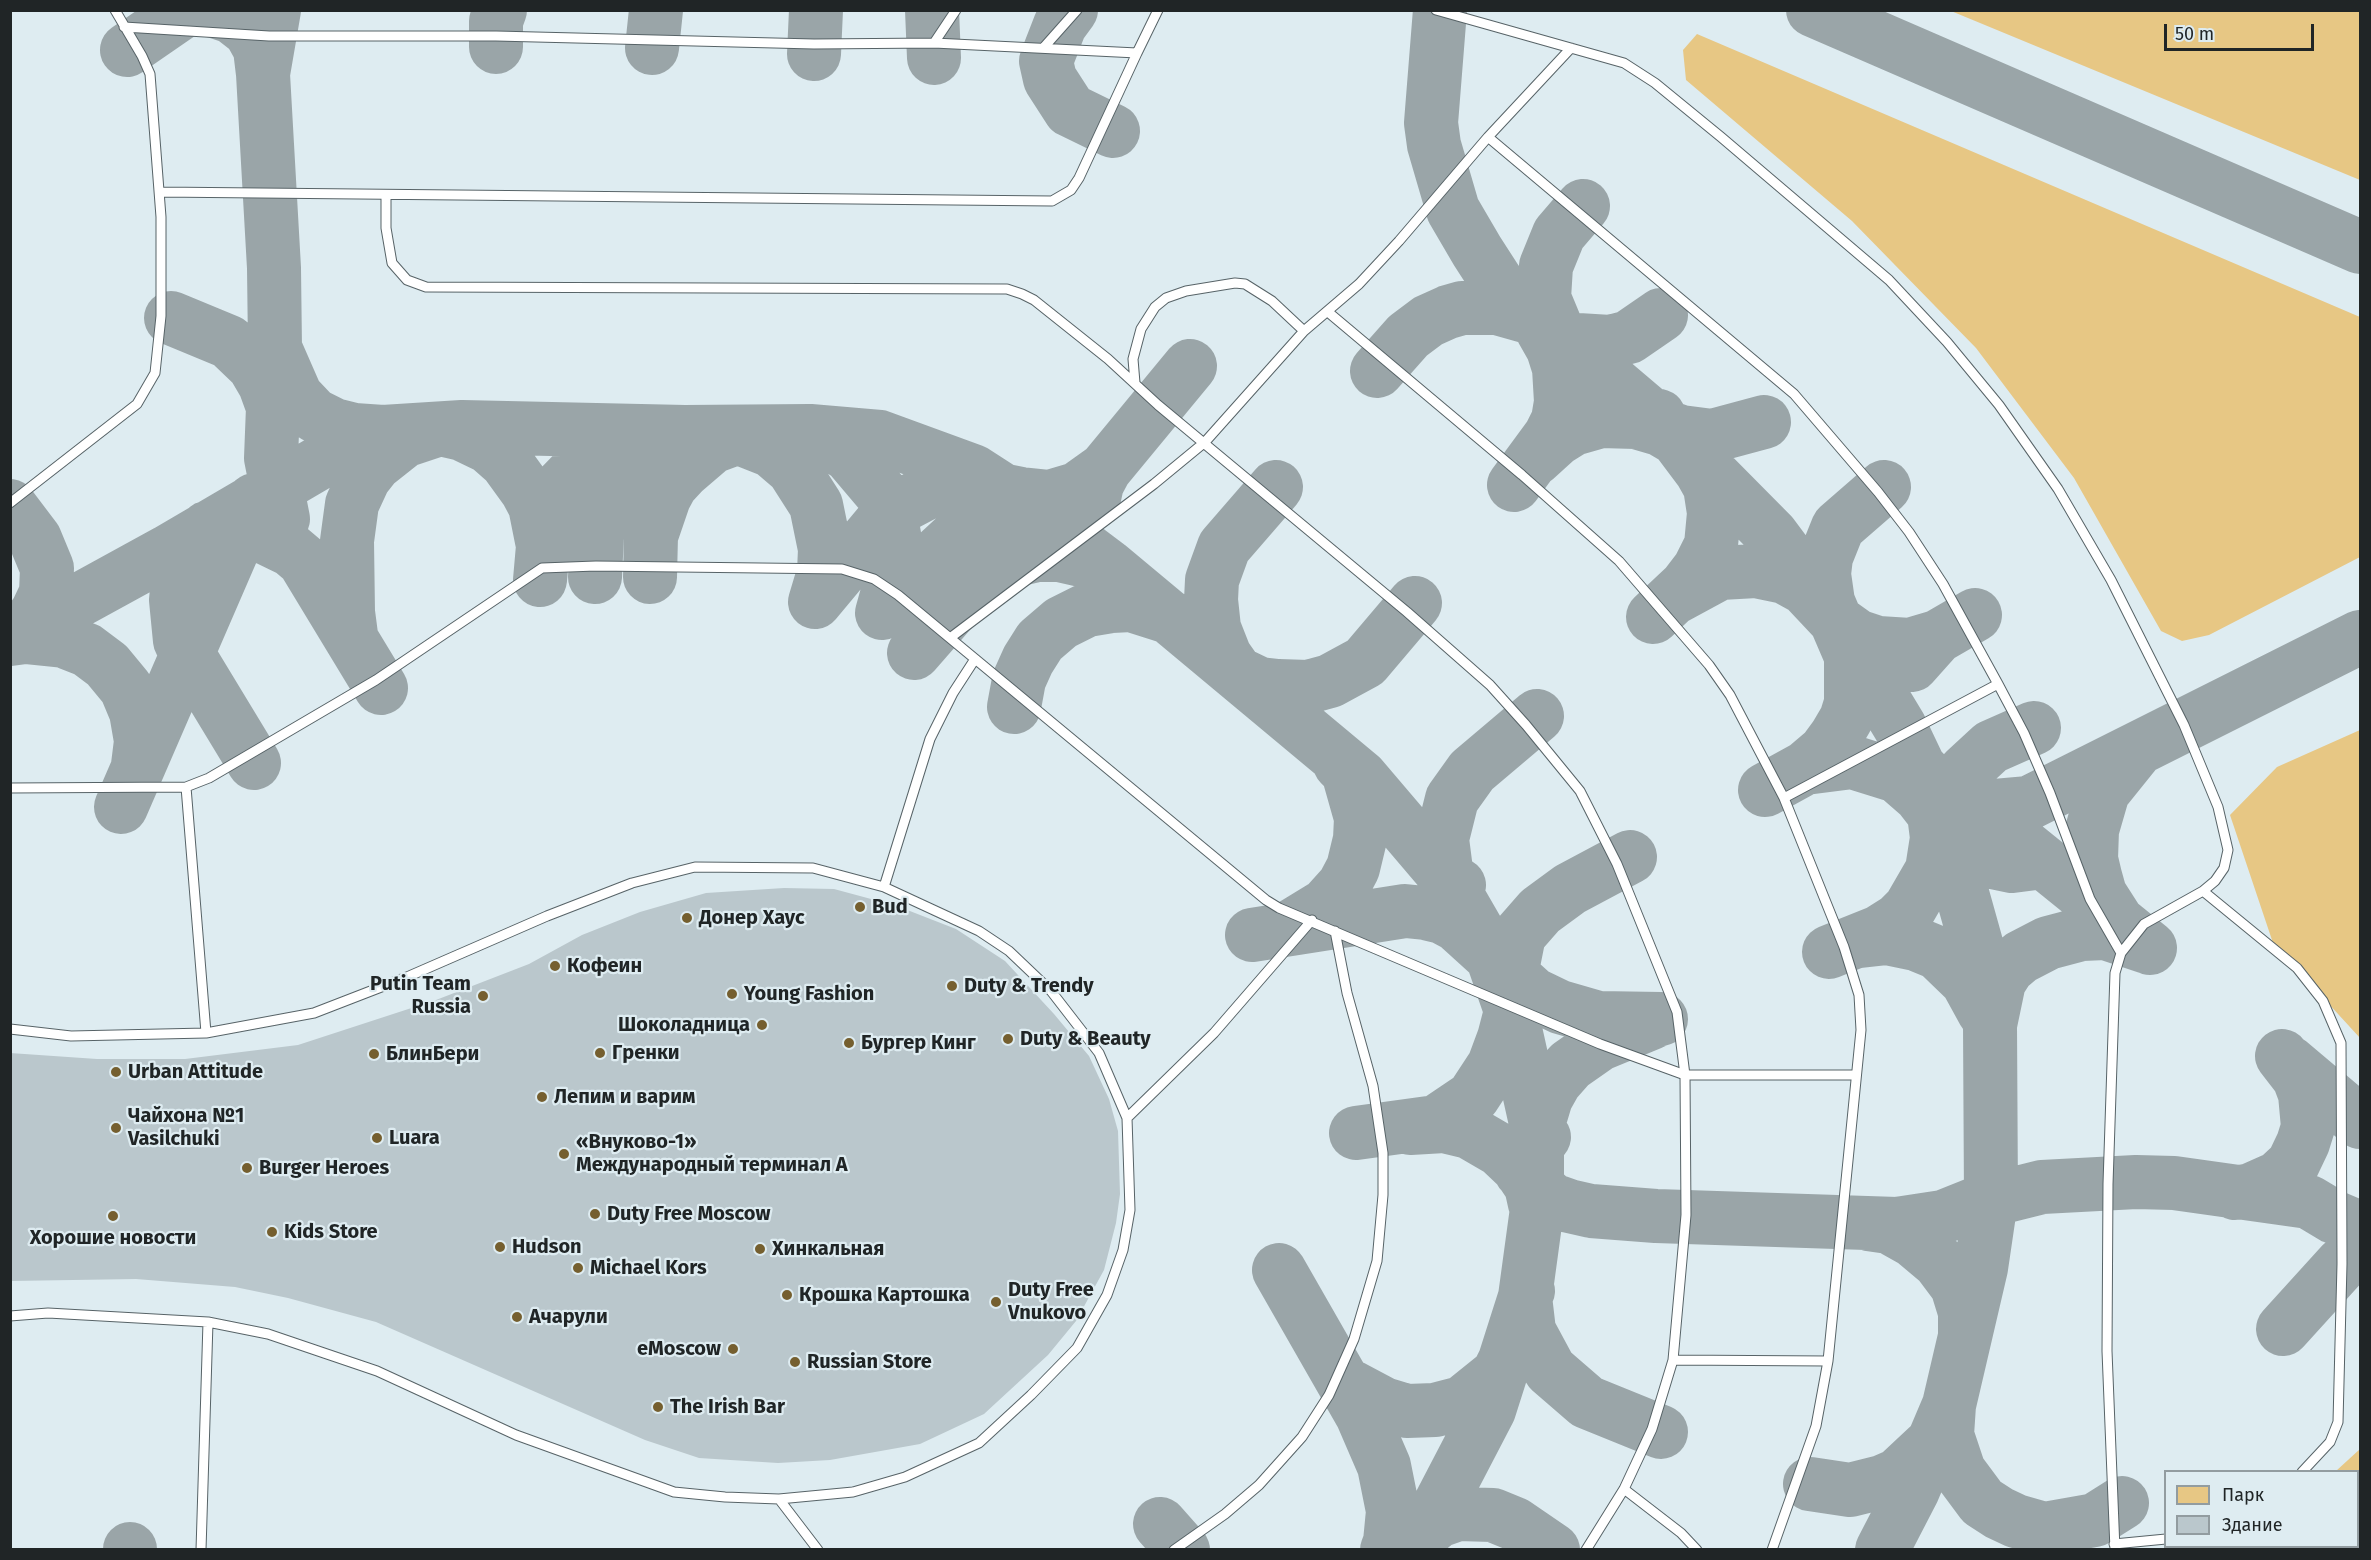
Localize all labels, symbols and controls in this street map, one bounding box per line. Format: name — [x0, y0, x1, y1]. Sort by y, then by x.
scale bar — [2167, 12, 2317, 50]
text: 50 m — [2175, 23, 2214, 45]
place label: Bud — [872, 895, 908, 919]
marker: Bud — [853, 900, 867, 914]
place label: Донер Хаус — [699, 906, 805, 930]
marker: Донер Хаус — [680, 911, 694, 925]
place label: Кофеин — [567, 954, 642, 978]
marker: Кофеин — [548, 959, 562, 973]
place label: Putin Team Russia — [370, 972, 471, 1019]
place label: Duty & Trendy — [964, 974, 1094, 998]
marker: Duty & Trendy — [945, 979, 959, 993]
place label: Young Fashion — [744, 982, 874, 1006]
marker: Young Fashion — [725, 987, 739, 1001]
marker: Putin Team Russia — [476, 989, 490, 1003]
place label: Шоколадница — [618, 1013, 750, 1037]
marker: Шоколадница — [755, 1018, 769, 1032]
place label: Duty & Beauty — [1020, 1027, 1151, 1051]
place label: Бургер Кинг — [861, 1031, 976, 1055]
marker: Duty & Beauty — [1001, 1032, 1015, 1046]
marker: Бургер Кинг — [842, 1036, 856, 1050]
place label: Гренки — [612, 1041, 680, 1065]
place label: БлинБери — [386, 1042, 479, 1066]
marker: Гренки — [593, 1046, 607, 1060]
marker: БлинБери — [367, 1047, 381, 1061]
place label: Urban Attitude — [128, 1060, 263, 1084]
marker: Urban Attitude — [109, 1065, 123, 1079]
place label: Лепим и варим — [554, 1085, 695, 1109]
marker: Лепим и варим — [535, 1090, 549, 1104]
place label: Чайхона №1 Vasilchuki — [128, 1104, 244, 1151]
marker: Чайхона №1 Vasilchuki — [109, 1121, 123, 1135]
place label: Luara — [389, 1126, 440, 1150]
place label: «Внуково-1» Международный терминал А — [576, 1130, 848, 1177]
marker: Luara — [370, 1131, 384, 1145]
marker: «Внуково-1» Международный терминал А — [557, 1147, 571, 1161]
place label: Burger Heroes — [259, 1156, 389, 1180]
marker: Burger Heroes — [240, 1161, 254, 1175]
place label: Duty Free Moscow — [607, 1202, 770, 1226]
marker: Duty Free Moscow — [588, 1207, 602, 1221]
marker: Хорошие новости — [106, 1209, 120, 1223]
place label: Kids Store — [284, 1220, 378, 1244]
marker: Kids Store — [265, 1225, 279, 1239]
place label: Хорошие новости — [30, 1226, 196, 1250]
place label: Hudson — [512, 1235, 582, 1259]
place label: Хинкальная — [772, 1237, 884, 1261]
marker: Hudson — [493, 1240, 507, 1254]
marker: Хинкальная — [753, 1242, 767, 1256]
place label: Michael Kors — [590, 1256, 707, 1280]
marker: Michael Kors — [571, 1261, 585, 1275]
place label: Duty Free Vnukovo — [1008, 1278, 1094, 1325]
place label: Крошка Картошка — [799, 1283, 970, 1307]
marker: Крошка Картошка — [780, 1288, 794, 1302]
marker: Duty Free Vnukovo — [989, 1295, 1003, 1309]
place label: Ачарули — [529, 1305, 608, 1329]
marker: Ачарули — [510, 1310, 524, 1324]
place label: eMoscow — [637, 1337, 721, 1361]
marker: eMoscow — [726, 1342, 740, 1356]
place label: Russian Store — [807, 1350, 932, 1374]
marker: Russian Store — [788, 1355, 802, 1369]
place label: The Irish Bar — [670, 1395, 785, 1419]
marker: The Irish Bar — [651, 1400, 665, 1414]
legend — [2164, 1470, 2359, 1548]
text: Парк — [2222, 1484, 2264, 1506]
text: Здание — [2222, 1514, 2283, 1536]

